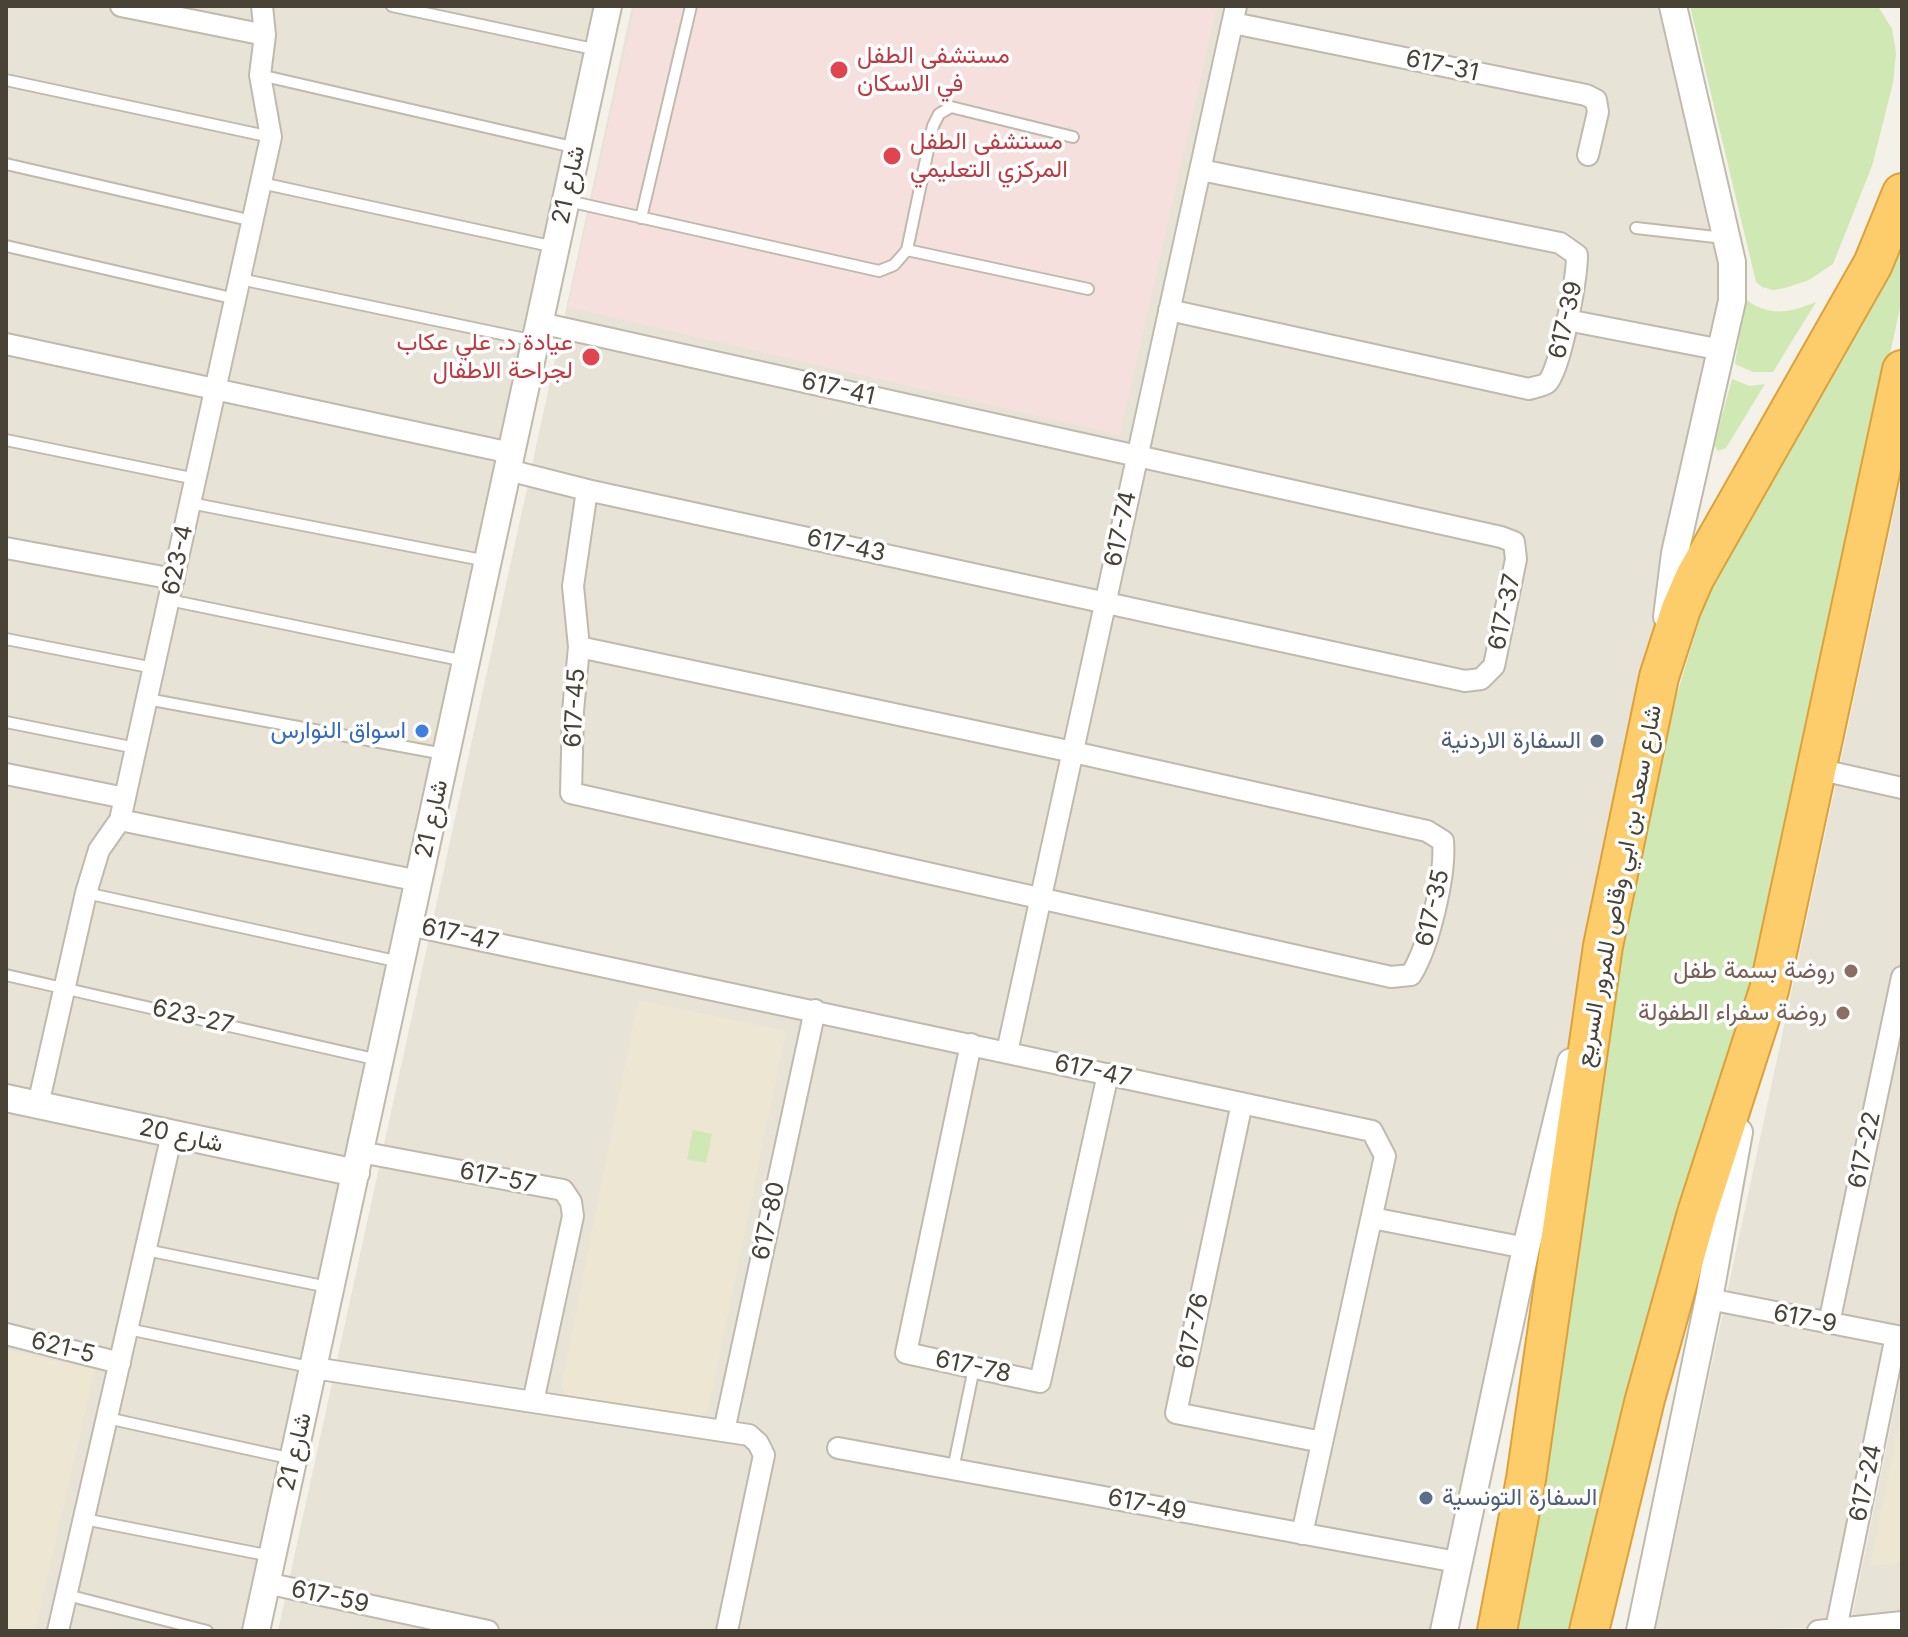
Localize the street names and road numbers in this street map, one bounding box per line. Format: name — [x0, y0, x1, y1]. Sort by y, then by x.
street label: 617-31 — [1403, 44, 1481, 88]
street label: شارع 21 — [547, 143, 591, 227]
street label: 617-39 — [1543, 278, 1589, 362]
street label: 617-41 — [799, 367, 877, 411]
street label: 617-74 — [1099, 489, 1143, 569]
street label: 623-4 — [157, 522, 199, 598]
street label: 617-43 — [804, 524, 888, 568]
street label: 617-37 — [1483, 571, 1527, 653]
street label: 617-45 — [559, 668, 591, 748]
street label: شارع سعد بن ابي وقاص للمرور السريع — [1570, 703, 1668, 1069]
street label: شارع 21 — [410, 777, 454, 861]
street label: 617-35 — [1410, 867, 1456, 949]
street label: 617-47 — [419, 913, 501, 957]
street label: 623-27 — [149, 994, 237, 1040]
street label: 617-47 — [1052, 1049, 1134, 1093]
street label: 617-22 — [1843, 1109, 1887, 1191]
street label: شارع 20 — [137, 1113, 225, 1159]
street label: 617-57 — [457, 1156, 539, 1200]
street label: 617-80 — [747, 1179, 791, 1263]
street label: 617-76 — [1171, 1290, 1215, 1372]
street label: 617-9 — [1771, 1299, 1839, 1339]
street label: 621-5 — [28, 1326, 98, 1370]
street label: 617-78 — [932, 1345, 1014, 1389]
street label: شارع 21 — [272, 1410, 318, 1494]
street label: 617-24 — [1844, 1442, 1888, 1524]
street label: 617-49 — [1105, 1483, 1189, 1527]
street label: 617-59 — [288, 1575, 372, 1619]

